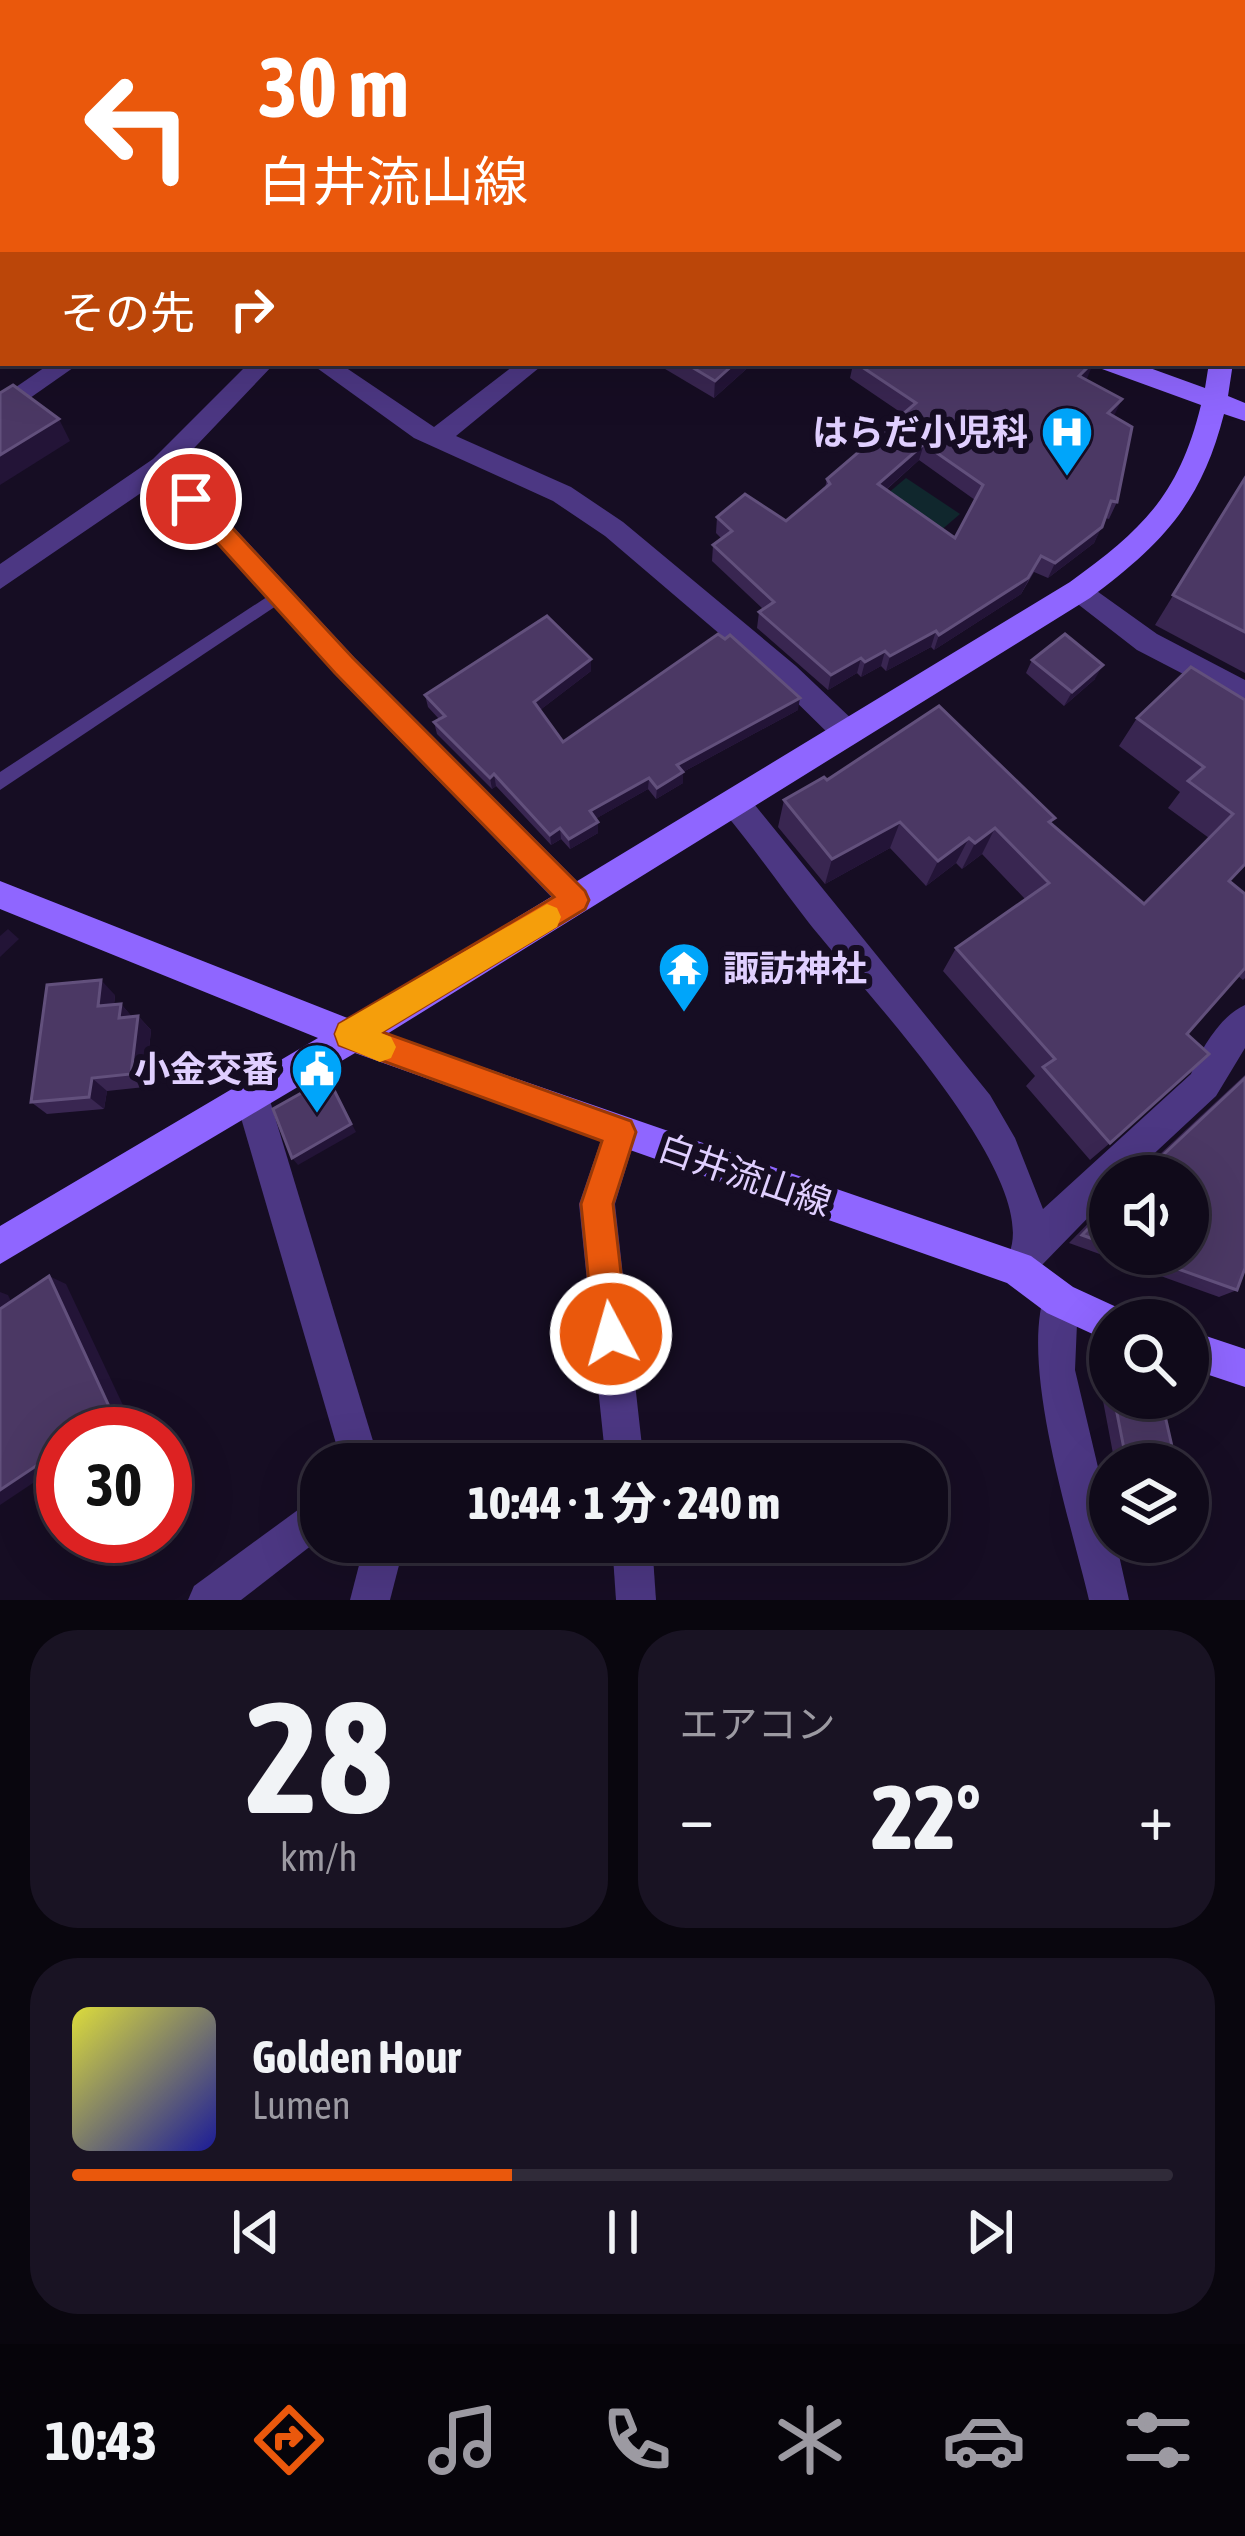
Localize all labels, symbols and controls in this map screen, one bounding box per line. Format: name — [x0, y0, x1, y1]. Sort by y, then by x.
text: 30 m — [258, 39, 409, 135]
icon: left — [60, 48, 216, 204]
text: 白井流山線 — [258, 151, 528, 212]
icon: right — [219, 276, 285, 342]
text: その先 — [60, 287, 195, 339]
hospital icon: はらだ小児科 — [1039, 404, 1095, 478]
place label: はらだ小児科 — [812, 411, 1028, 453]
pin — [140, 448, 242, 550]
icon: arrive — [158, 466, 224, 532]
temple icon: 諏訪神社 — [656, 940, 712, 1014]
place label: 諏訪神社 — [723, 947, 867, 989]
public building icon: 小金交番 — [289, 1041, 345, 1115]
place label: 小金交番 — [134, 1048, 278, 1090]
street label: 白井流山線 — [653, 1126, 837, 1224]
map controls — [1089, 1155, 1209, 1563]
button: sound — [1089, 1155, 1209, 1275]
position arrow — [548, 1271, 674, 1397]
button: search — [1089, 1299, 1209, 1419]
speed limit sign: 30 — [36, 1407, 192, 1563]
button: layers — [1089, 1443, 1209, 1563]
text: 10:44 · 1 分 · 240 m — [468, 1477, 780, 1529]
text: 28 — [245, 1667, 392, 1846]
text: エアコン — [680, 1702, 836, 1746]
text: 22° — [872, 1765, 981, 1868]
text: − — [680, 1778, 714, 1854]
text: + — [1139, 1778, 1173, 1854]
text: km/h — [280, 1835, 357, 1879]
text: Golden Hour — [252, 2031, 461, 2083]
text: Lumen — [252, 2083, 351, 2127]
icon: previous — [223, 2199, 289, 2265]
icon: pause — [590, 2199, 656, 2265]
icon: next — [957, 2199, 1023, 2265]
icon: directions — [247, 2398, 331, 2482]
icon: music — [421, 2398, 505, 2482]
icon: phone — [595, 2398, 679, 2482]
icon: climate — [768, 2398, 852, 2482]
icon: car — [942, 2398, 1026, 2482]
icon: filters — [1116, 2398, 1200, 2482]
text: 10:43 — [45, 2410, 157, 2471]

